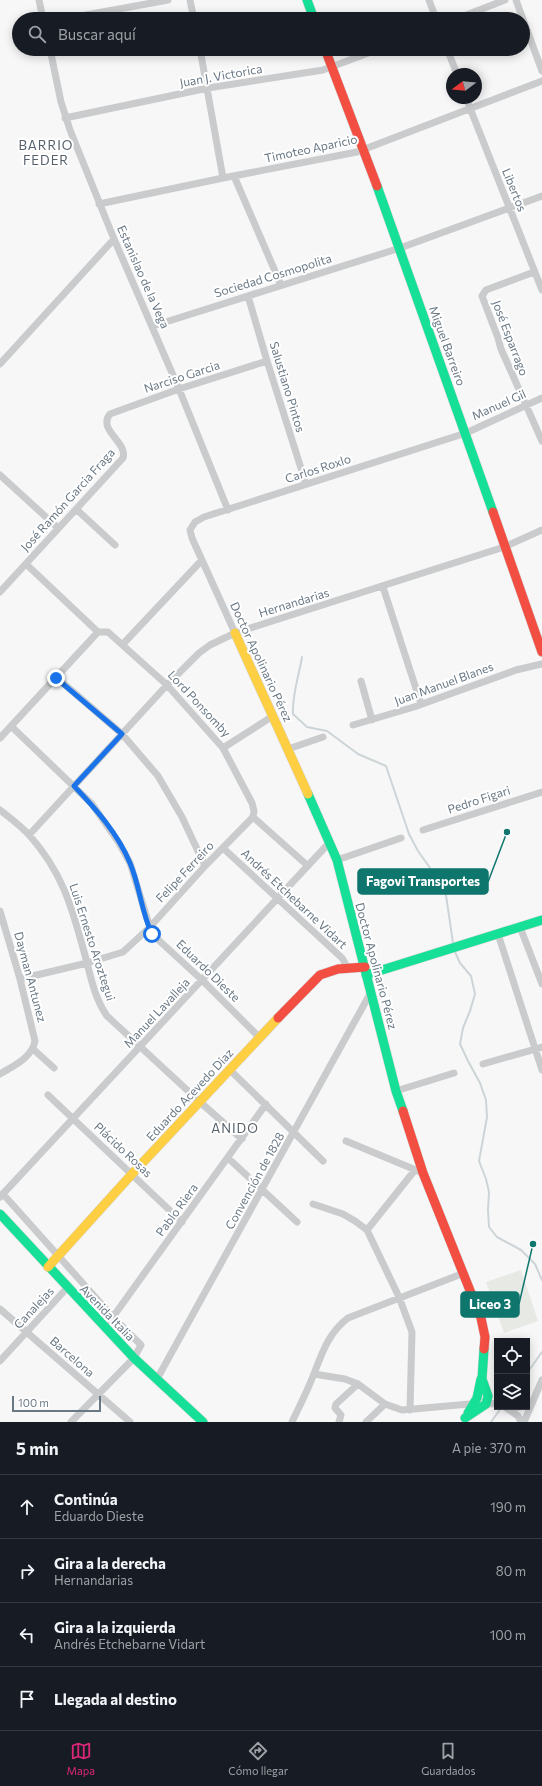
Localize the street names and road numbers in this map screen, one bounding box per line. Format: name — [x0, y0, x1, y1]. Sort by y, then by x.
street label: Juan J. Victorica — [178, 61, 263, 90]
street label: Timoteo Aparicio — [263, 131, 359, 165]
street label: Libertos — [500, 166, 530, 213]
street label: Estanislao de la Vega — [115, 223, 173, 330]
street label: Sociedad Cosmopolita — [212, 251, 333, 300]
street label: José Esparrago — [489, 298, 532, 378]
street label: Miguel Barreiro — [427, 304, 469, 388]
street label: Salustiano Pintos — [268, 340, 308, 434]
street label: Narciso Garcia — [142, 357, 221, 395]
street label: Manuel Gil — [469, 386, 528, 422]
street label: José Ramón Garcia Fraga — [17, 445, 118, 554]
street label: Carlos Roxlo — [283, 451, 352, 485]
street label: Hernandarias — [257, 585, 331, 619]
street label: Doctor Apolinario Pérez — [228, 599, 296, 724]
street label: Juan Manuel Blanes — [392, 659, 495, 708]
street label: Lord Ponsomby — [165, 667, 234, 739]
street label: Pedro Figari — [446, 782, 512, 816]
street label: Felipe Ferreiro — [152, 838, 216, 905]
street label: Andrés Etchebarne Vidart — [239, 846, 351, 951]
street label: Luis Ernesto Aroztegui — [67, 881, 119, 1002]
street label: Doctor Apolinario Pérez — [353, 901, 401, 1031]
street label: Dayman Antunez — [12, 930, 50, 1024]
street label: Eduardo Dieste — [174, 936, 243, 1004]
street label: Manuel Lavalleja — [120, 975, 192, 1050]
street label: Eduardo Acevedo Diaz — [143, 1045, 236, 1143]
street label: Plácido Rosas — [92, 1119, 156, 1180]
street label: Convención de 1828 — [222, 1130, 287, 1231]
street label: Pablo Riera — [152, 1180, 200, 1239]
street label: Avenida Italia — [77, 1281, 138, 1343]
street label: Canalejas — [10, 1284, 56, 1331]
street label: Barcelona — [48, 1333, 98, 1379]

